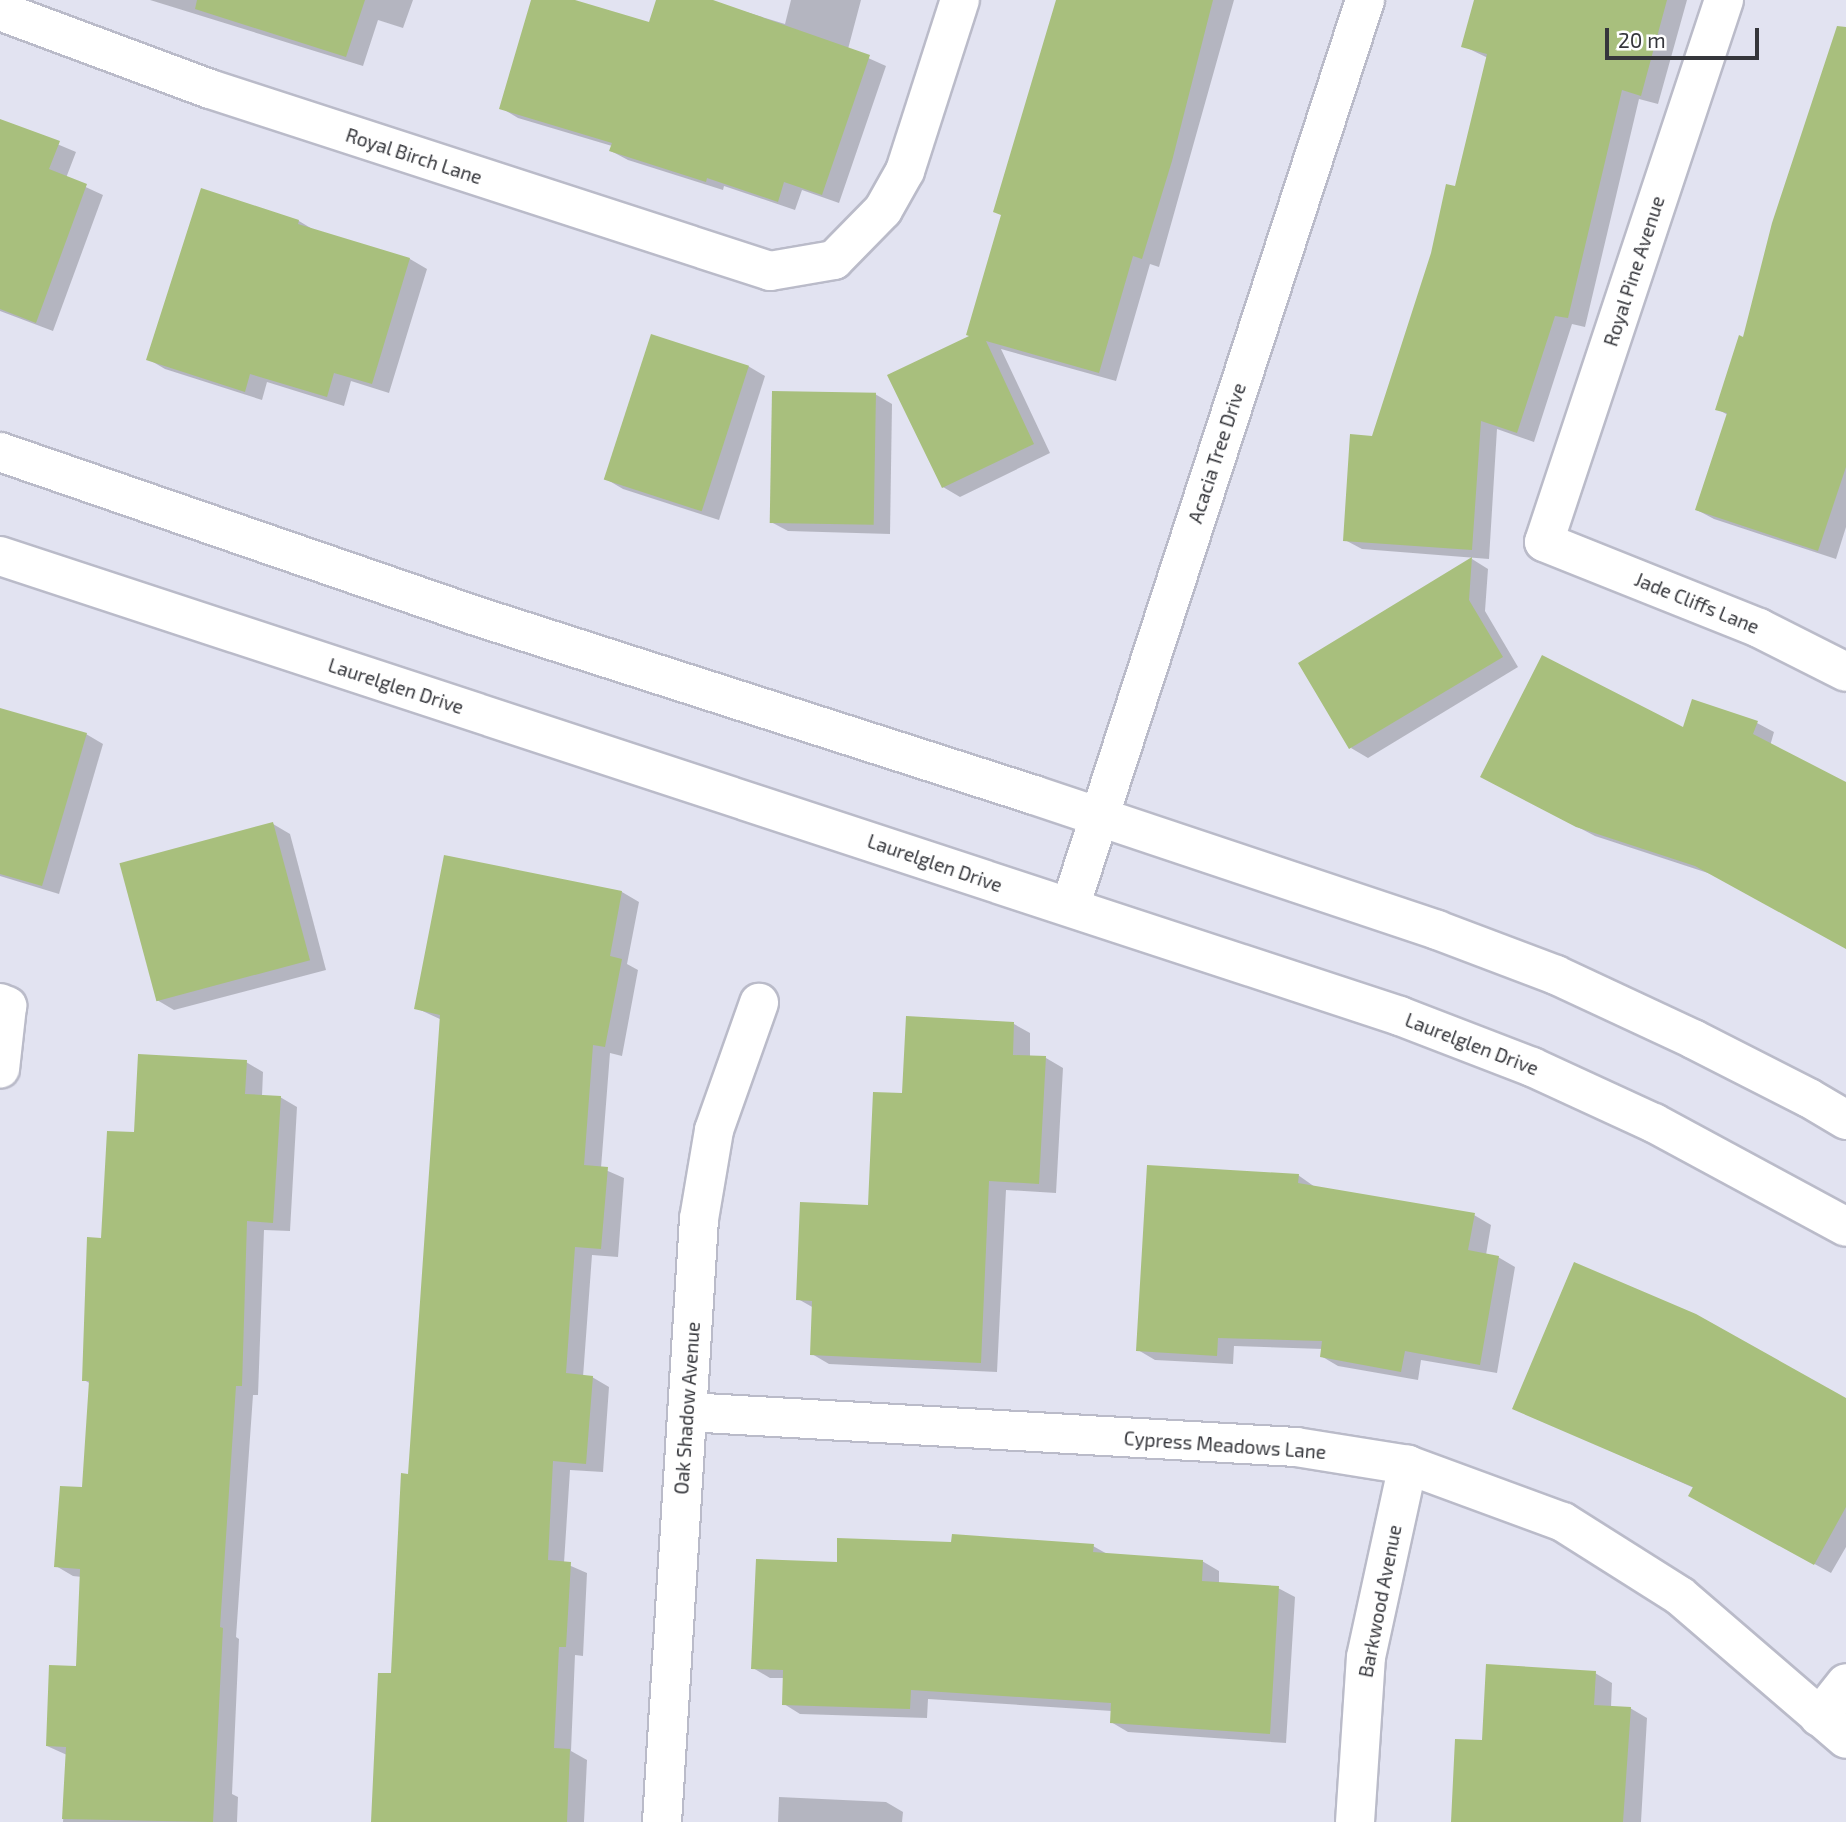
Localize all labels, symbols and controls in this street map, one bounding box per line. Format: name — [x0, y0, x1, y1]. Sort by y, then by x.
scale bar — [1608, 14, 1762, 58]
text: 20 m — [1618, 27, 1666, 52]
street label: Royal Birch Lane — [343, 123, 485, 189]
street label: Royal Pine Avenue — [1599, 193, 1669, 349]
street label: Acacia Tree Drive — [1184, 380, 1250, 526]
street label: Jade Cliffs Lane — [1631, 568, 1763, 638]
street label: Laurelglen Drive — [325, 653, 467, 719]
street label: Laurelglen Drive — [865, 829, 1005, 897]
street label: Laurelglen Drive — [1402, 1008, 1542, 1080]
street label: Oak Shadow Avenue — [670, 1320, 704, 1496]
street label: Cypress Meadows Lane — [1123, 1427, 1327, 1463]
street label: Barkwood Avenue — [1354, 1523, 1406, 1679]

